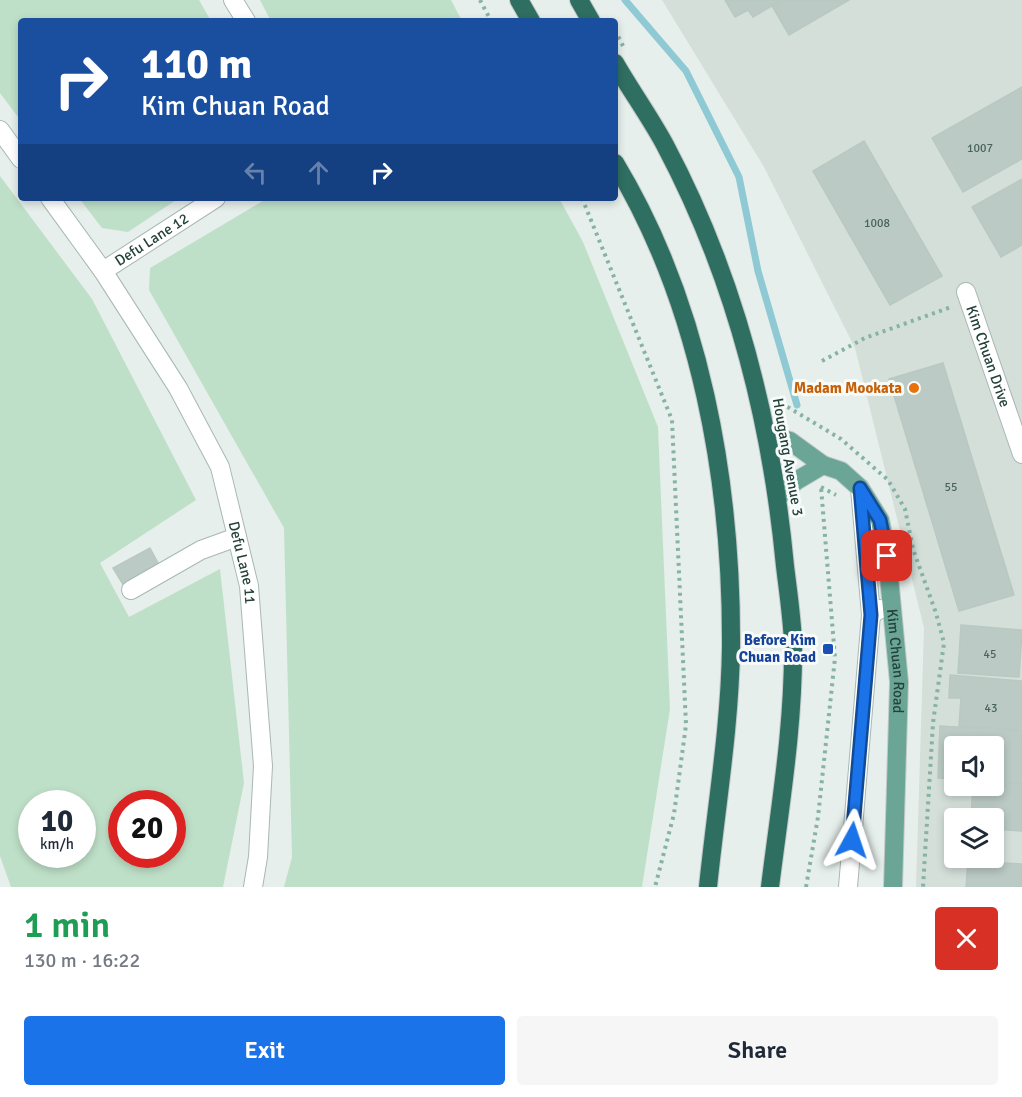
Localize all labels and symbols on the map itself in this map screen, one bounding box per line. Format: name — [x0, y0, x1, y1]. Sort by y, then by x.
house number: 1007 — [967, 141, 993, 156]
street label: Defu Lane 12 — [111, 209, 192, 270]
house number: 1008 — [864, 216, 890, 231]
street label: Kim Chuan Drive — [962, 303, 1014, 410]
place label: Madam Mookata — [794, 379, 902, 397]
marker: Madam Mookata — [907, 381, 921, 395]
street label: Hougang Avenue 3 — [769, 397, 807, 517]
house number: 55 — [945, 480, 957, 495]
street label: Defu Lane 11 — [225, 519, 259, 605]
pin — [861, 530, 912, 581]
street label: Kim Chuan Road — [883, 608, 908, 714]
place label: Before Kim Chuan Road — [739, 631, 816, 666]
marker: Before Kim Chuan Road — [821, 642, 835, 656]
house number: 45 — [984, 647, 996, 662]
house number: 43 — [985, 701, 997, 716]
speed limit sign: 20 — [108, 790, 186, 868]
position arrow — [820, 808, 884, 872]

